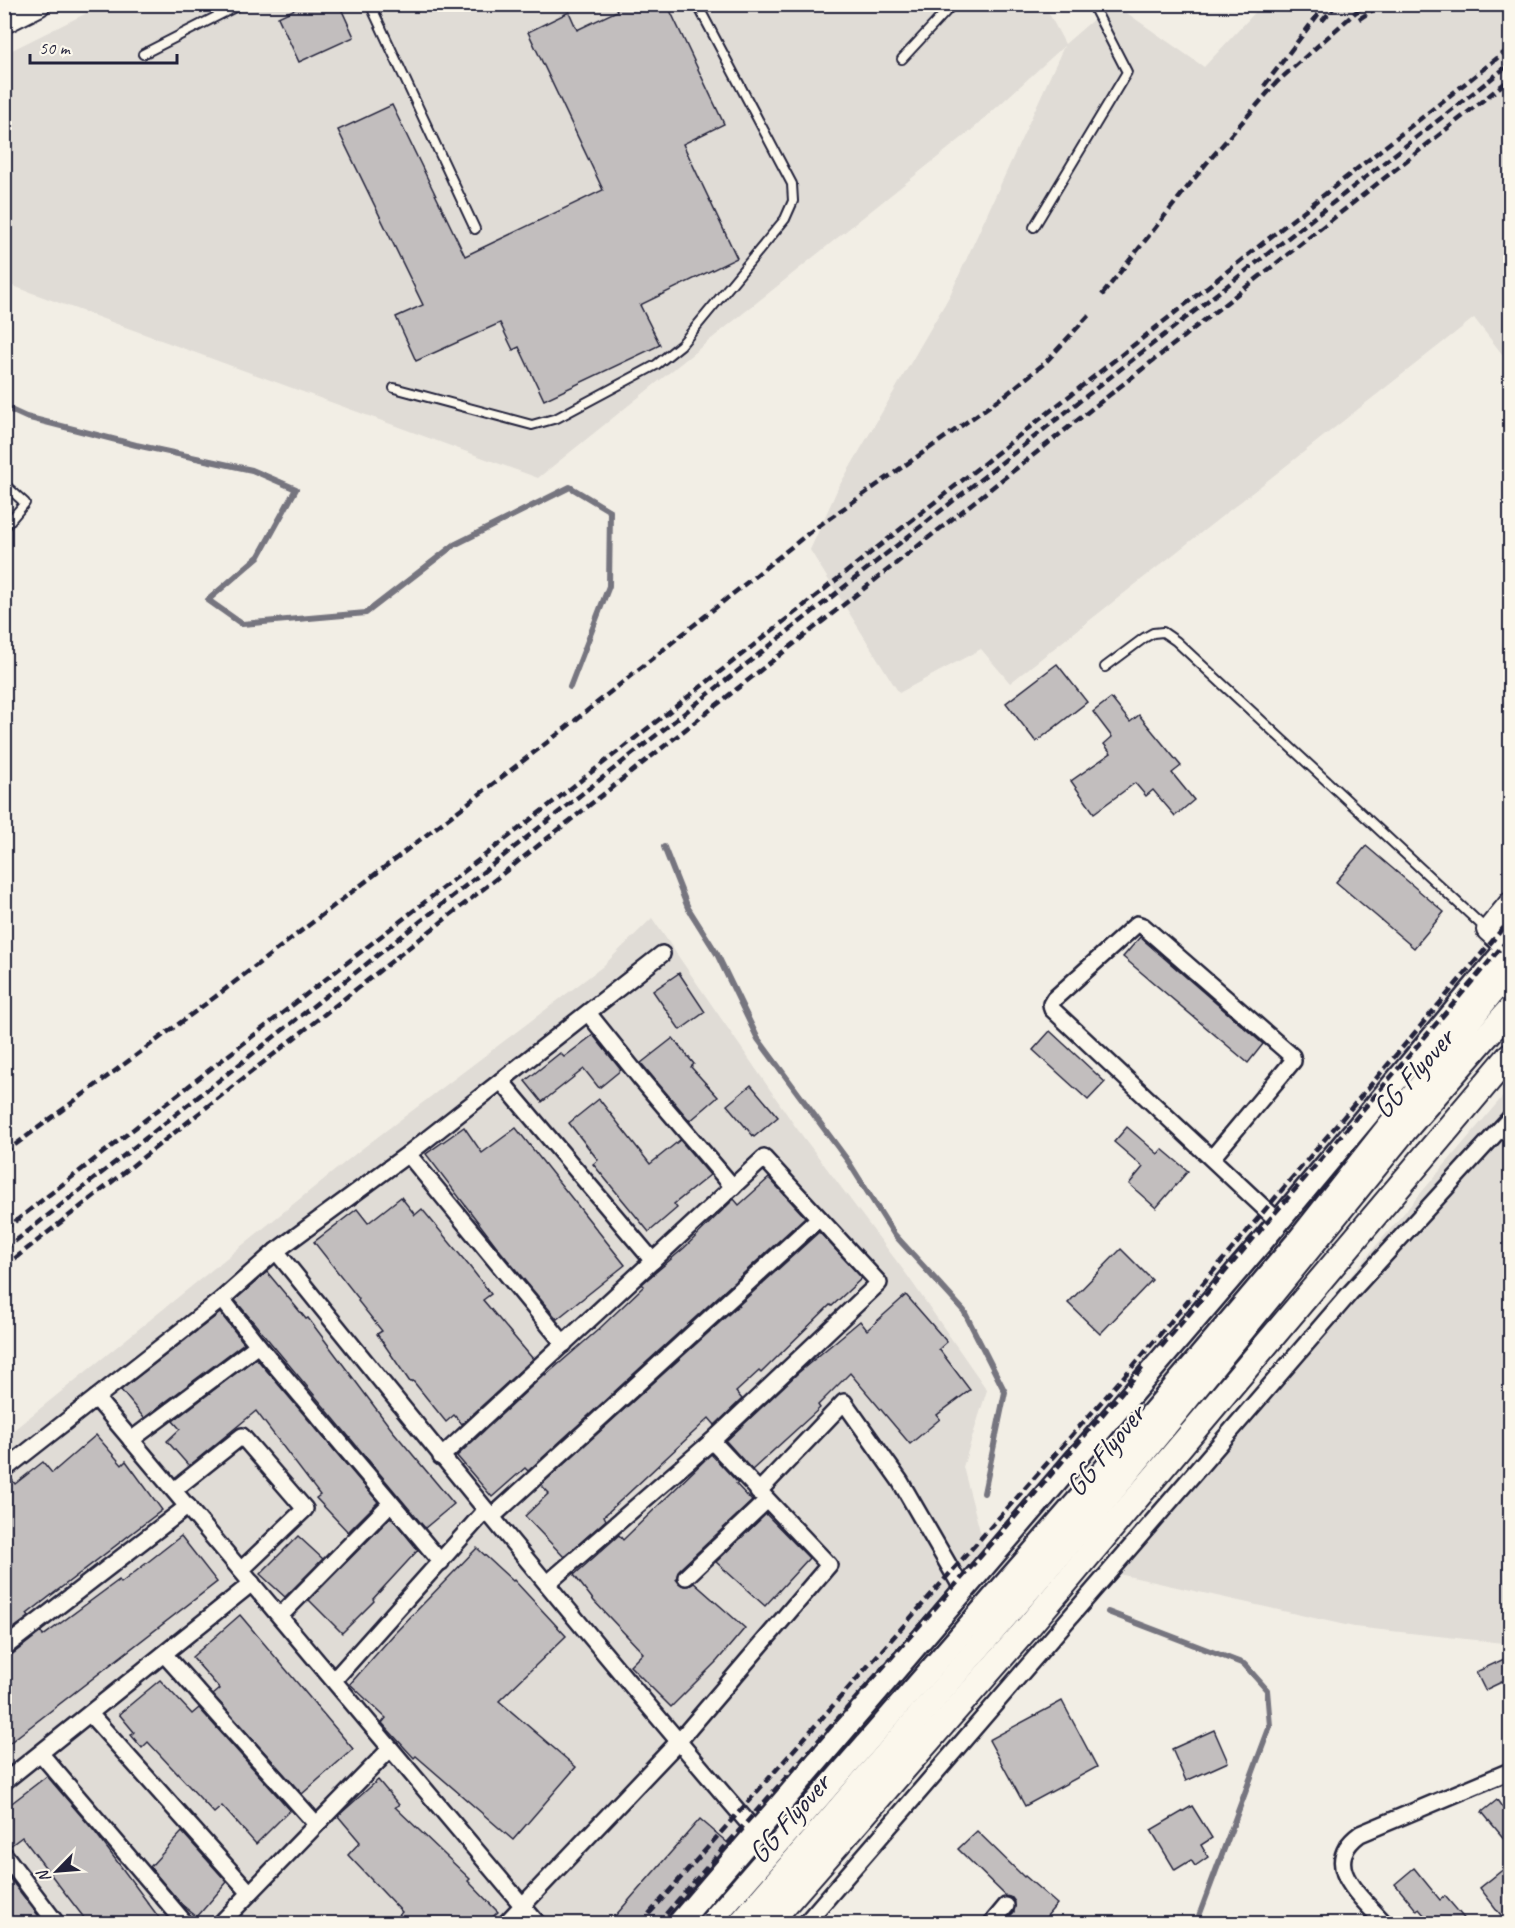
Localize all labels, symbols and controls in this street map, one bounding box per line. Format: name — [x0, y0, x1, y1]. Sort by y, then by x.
scale bar — [30, 27, 177, 65]
text: 50 m — [39, 37, 72, 59]
street label: GG Flyover — [1364, 1018, 1465, 1126]
street label: GG Flyover — [1057, 1394, 1155, 1504]
street label: GG Flyover — [740, 1763, 841, 1871]
north arrow — [27, 1841, 87, 1901]
text: N — [32, 1865, 55, 1886]

